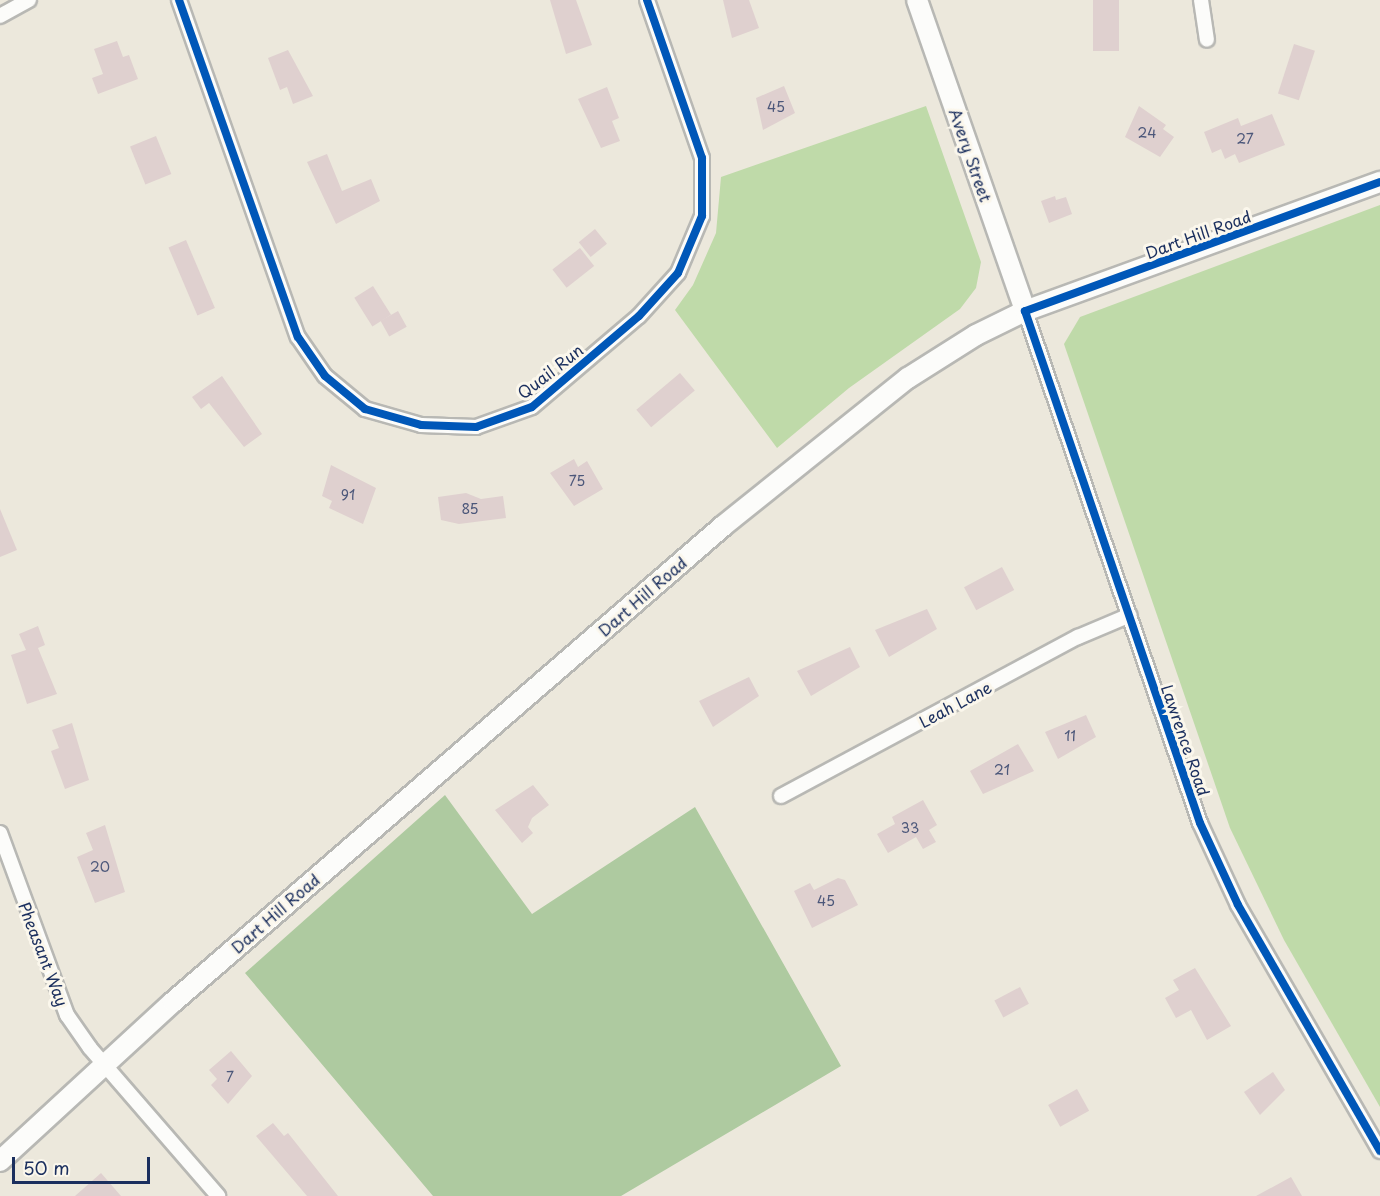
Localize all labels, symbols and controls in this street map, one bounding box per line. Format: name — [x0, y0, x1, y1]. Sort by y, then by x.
house number: 45 — [767, 99, 785, 115]
street label: Avery Street — [946, 105, 996, 205]
house number: 24 — [1138, 125, 1156, 141]
house number: 27 — [1236, 131, 1254, 147]
street label: Dart Hill Road — [1143, 206, 1253, 262]
street label: Quail Run — [514, 340, 586, 402]
house number: 75 — [569, 473, 585, 489]
house number: 91 — [341, 487, 355, 503]
house number: 85 — [461, 501, 479, 517]
street label: Dart Hill Road — [594, 552, 690, 640]
street label: Leah Lane — [916, 677, 994, 731]
street label: Lawrence Road — [1158, 682, 1214, 798]
house number: 11 — [1064, 728, 1076, 744]
house number: 21 — [994, 762, 1010, 778]
house number: 33 — [901, 820, 919, 836]
house number: 20 — [90, 859, 110, 875]
street label: Dart Hill Road — [227, 869, 323, 957]
house number: 45 — [817, 893, 835, 909]
street label: Pheasant Way — [15, 899, 73, 1009]
house number: 7 — [226, 1069, 234, 1085]
scale bar — [15, 1145, 153, 1183]
text: 50 m — [23, 1154, 70, 1181]

